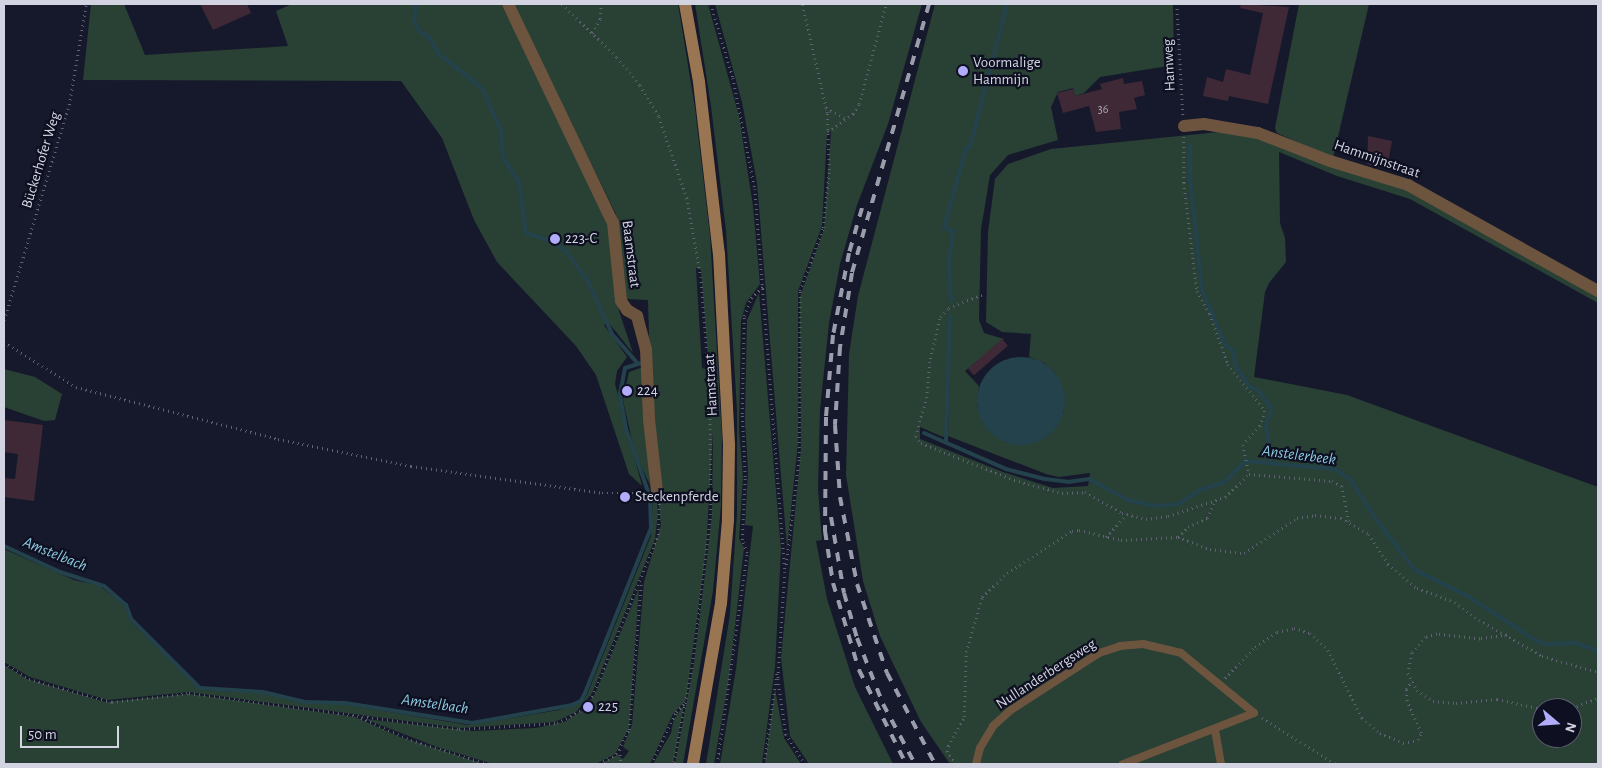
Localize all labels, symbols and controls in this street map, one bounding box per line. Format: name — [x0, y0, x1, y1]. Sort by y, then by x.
street label: Hamweg — [1159, 38, 1179, 92]
place label: Voormalige Hammijn — [973, 53, 1041, 88]
marker: Voormalige Hammijn — [957, 65, 969, 77]
house number: 36 — [1098, 103, 1108, 117]
street label: Bückerhofer Weg — [18, 110, 64, 210]
street label: Hammijnstraat — [1332, 136, 1422, 182]
street label: Baamstraat — [618, 219, 644, 289]
place label: 223-C — [565, 230, 597, 248]
marker: 223-C — [549, 233, 561, 245]
street label: Hamstraat — [700, 353, 722, 417]
place label: 224 — [637, 382, 658, 400]
marker: 224 — [621, 385, 633, 397]
water label: Anstelerbeek — [1261, 441, 1337, 469]
place label: Steckenpferde — [635, 488, 719, 506]
marker: Steckenpferde — [619, 491, 631, 503]
water label: Amstelbach — [20, 532, 90, 576]
street label: Nullanderbergsweg — [993, 635, 1099, 713]
water label: Amstelbach — [400, 690, 470, 718]
place label: 225 — [598, 698, 618, 716]
north arrow — [1532, 698, 1582, 748]
marker: 225 — [582, 701, 594, 713]
scale bar — [22, 716, 121, 748]
text: N — [1562, 721, 1578, 734]
text: 50 m — [28, 727, 57, 742]

